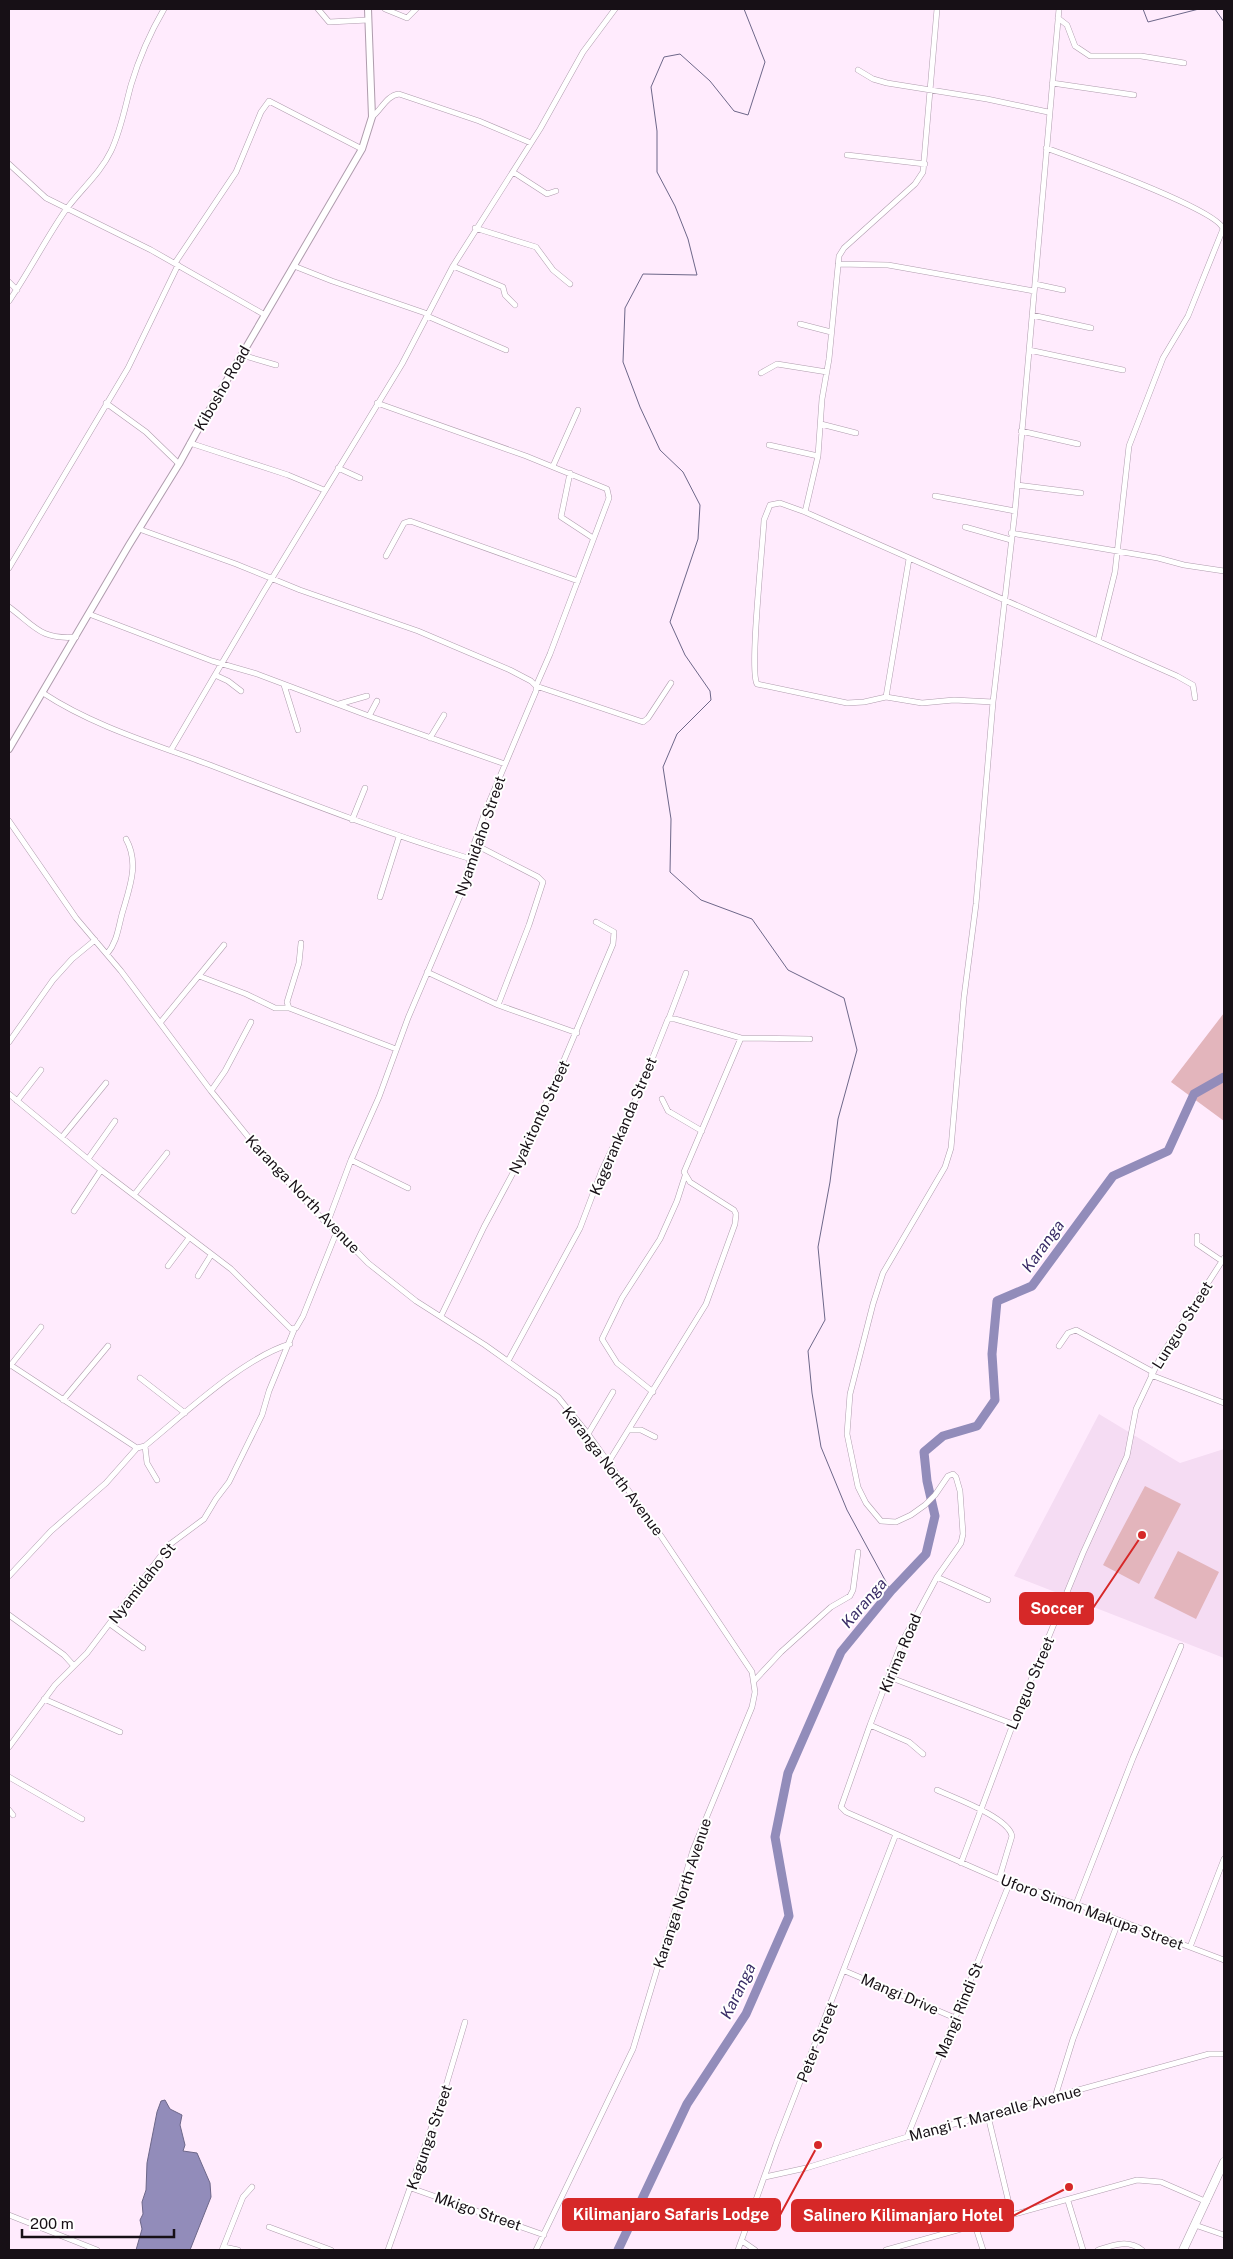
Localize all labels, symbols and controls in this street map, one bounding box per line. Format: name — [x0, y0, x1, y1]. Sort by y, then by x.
street label: Kibosho Road — [191, 343, 253, 433]
street label: Nyamidaho Street — [451, 774, 509, 898]
street label: Kagerankanda Street — [586, 1054, 660, 1198]
street label: Nyakitonto Street — [505, 1057, 573, 1177]
street label: Karanga North Avenue — [242, 1132, 364, 1256]
water label: Karanga — [1018, 1216, 1068, 1276]
street label: Lunguo Street — [1148, 1278, 1216, 1372]
street label: Karanga North Avenue — [559, 1403, 667, 1539]
street label: Nyamidaho St — [105, 1539, 179, 1627]
water label: Karanga — [837, 1574, 891, 1632]
callout: Soccer — [1020, 1593, 1093, 1624]
text: Soccer — [1030, 1599, 1084, 1618]
street label: Kirima Road — [876, 1611, 924, 1695]
street label: Longuo Street — [1003, 1634, 1057, 1732]
street label: Karanga North Avenue — [650, 1816, 714, 1970]
street label: Uforo Simon Makupa Street — [998, 1871, 1186, 1953]
water label: Karanga — [716, 1960, 760, 2022]
street label: Mangi Rindi St — [932, 1960, 986, 2060]
street label: Mangi Drive — [859, 1970, 941, 2018]
street label: Peter Street — [793, 1999, 841, 2085]
street label: Kagunga Street — [403, 2082, 455, 2192]
street label: Mangi T. Marealle Avenue — [907, 2082, 1083, 2144]
street label: Mkigo Street — [433, 2188, 524, 2234]
callout: Kilimanjaro Safaris Lodge — [563, 2199, 780, 2230]
callout: Salinero Kilimanjaro Hotel — [792, 2200, 1013, 2231]
text: Kilimanjaro Safaris Lodge — [573, 2205, 769, 2224]
scale bar — [22, 2206, 175, 2238]
text: Salinero Kilimanjaro Hotel — [803, 2206, 1003, 2225]
text: 200 m — [30, 2215, 74, 2232]

